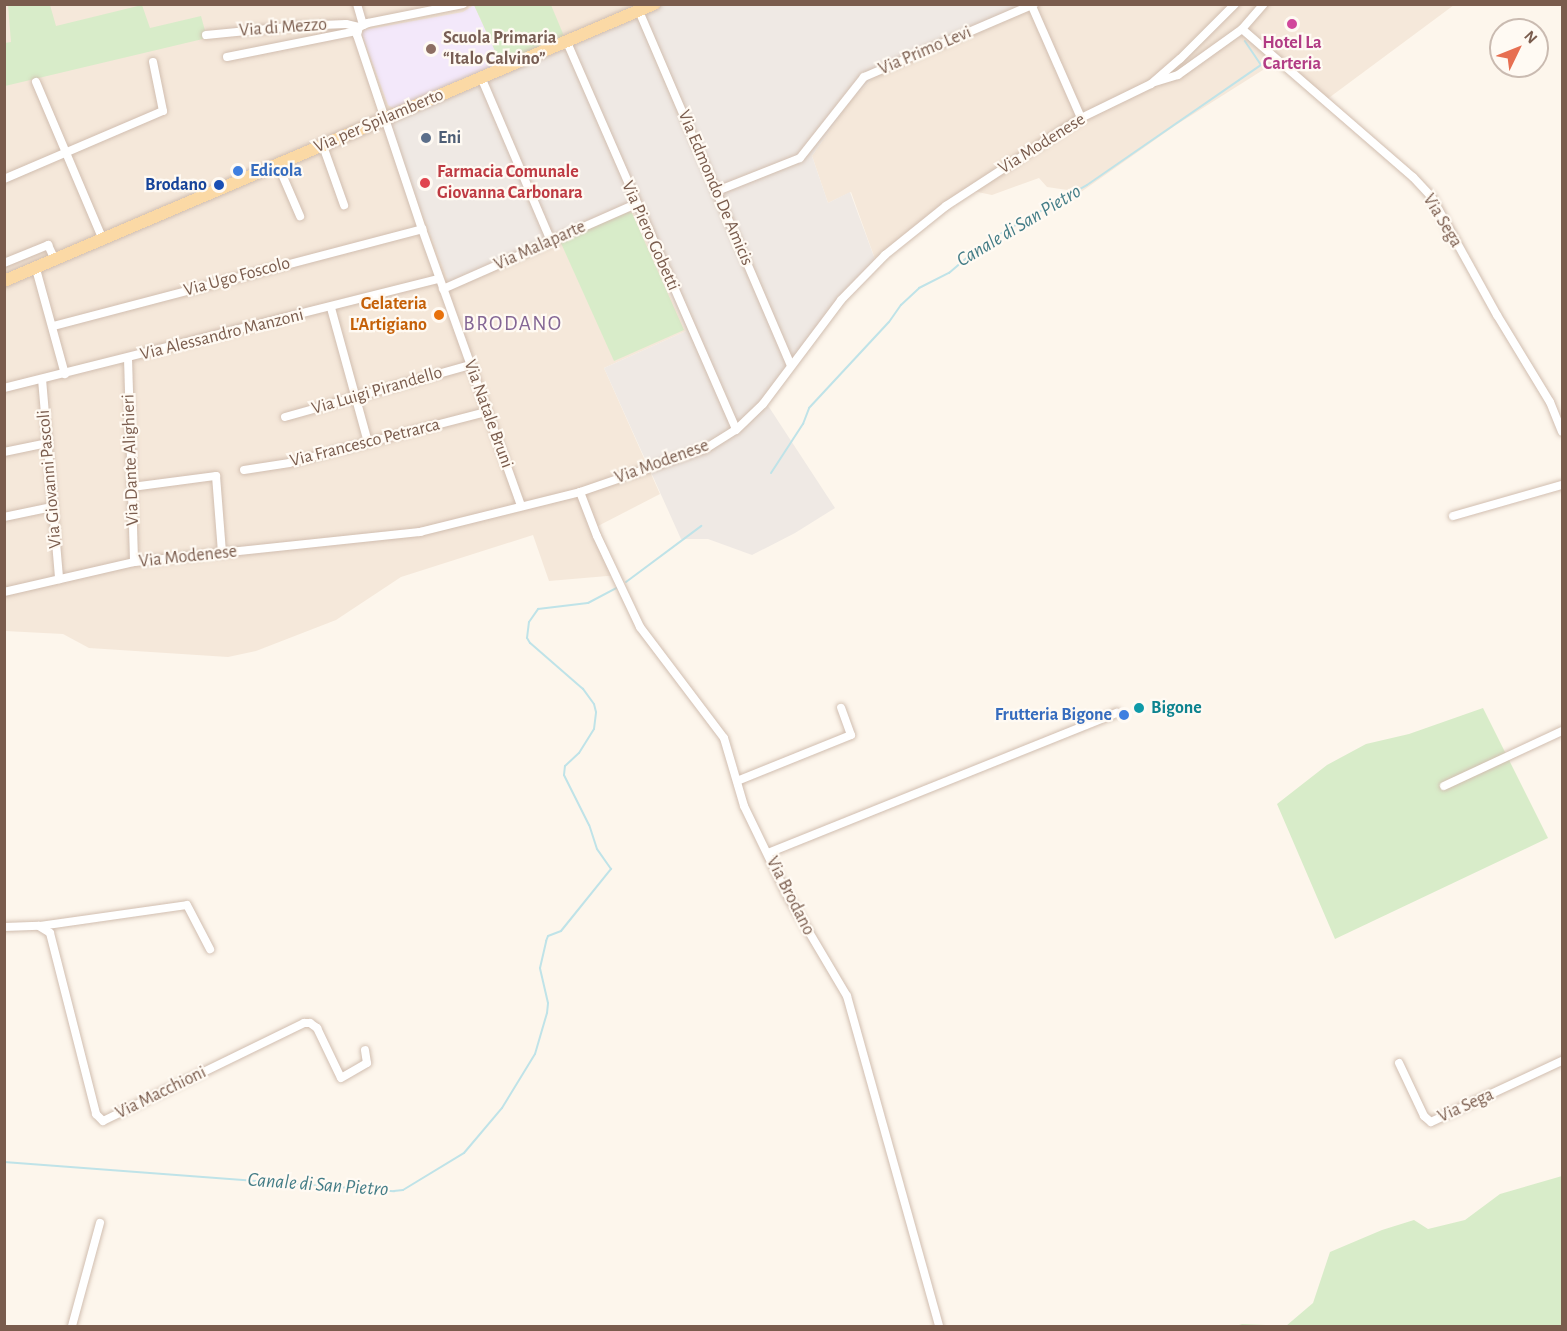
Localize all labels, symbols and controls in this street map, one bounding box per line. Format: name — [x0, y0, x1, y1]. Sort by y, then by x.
street label: Via di Mezzo — [238, 14, 328, 42]
marker: Hotel La Carteria — [1285, 17, 1299, 31]
north arrow — [1489, 18, 1549, 78]
street label: Via Primo Levi — [875, 22, 975, 80]
place label: Scuola Primaria “Italo Calvino” — [443, 28, 556, 70]
text: N — [1521, 28, 1540, 47]
place label: Hotel La Carteria — [1262, 33, 1322, 76]
marker: Scuola Primaria “Italo Calvino” — [424, 42, 438, 56]
street label: Via per Spilamberto — [311, 84, 447, 158]
street label: Via Edmondo De Amicis — [673, 107, 757, 269]
street label: Via Modenese — [994, 109, 1090, 179]
place label: Eni — [438, 127, 461, 149]
marker: Eni — [419, 131, 433, 145]
place label: Edicola — [250, 160, 302, 182]
place label: Farmacia Comunale Giovanna Carbonara — [437, 162, 583, 204]
marker: Edicola — [231, 164, 245, 178]
place label: Brodano — [145, 174, 207, 196]
marker: Farmacia Comunale Giovanna Carbonara — [418, 176, 432, 190]
marker: Brodano — [212, 178, 226, 192]
street label: Via Piero Gobetti — [616, 178, 684, 294]
water label: Canale di San Pietro — [952, 179, 1086, 273]
street label: Via Sega — [1418, 190, 1466, 252]
street label: Via Malaparte — [491, 216, 589, 276]
street label: Via Ugo Foscolo — [181, 252, 293, 302]
place label: Gelateria L'Artigiano — [350, 294, 427, 336]
street label: Via Alessandro Manzoni — [138, 304, 306, 366]
marker: Gelateria L'Artigiano — [432, 308, 446, 322]
district label: BRODANO — [463, 311, 563, 337]
street label: Via Natale Bruni — [458, 357, 518, 471]
street label: Via Luigi Pirandello — [309, 362, 445, 420]
street label: Via Dante Alighieri — [118, 394, 144, 526]
street label: Via Giovanni Pascoli — [33, 409, 67, 549]
street label: Via Francesco Petrarca — [288, 414, 442, 472]
street label: Via Modenese — [612, 435, 712, 489]
street label: Via Modenese — [138, 541, 238, 573]
place label: Bigone — [1151, 697, 1202, 719]
marker: Bigone — [1132, 701, 1146, 715]
place label: Frutteria Bigone — [995, 704, 1112, 726]
marker: Frutteria Bigone — [1117, 708, 1131, 722]
street label: Via Brodano — [761, 853, 819, 939]
street label: Via Macchioni — [112, 1062, 210, 1124]
street label: Via Sega — [1435, 1084, 1497, 1128]
water label: Canale di San Pietro — [247, 1168, 389, 1202]

